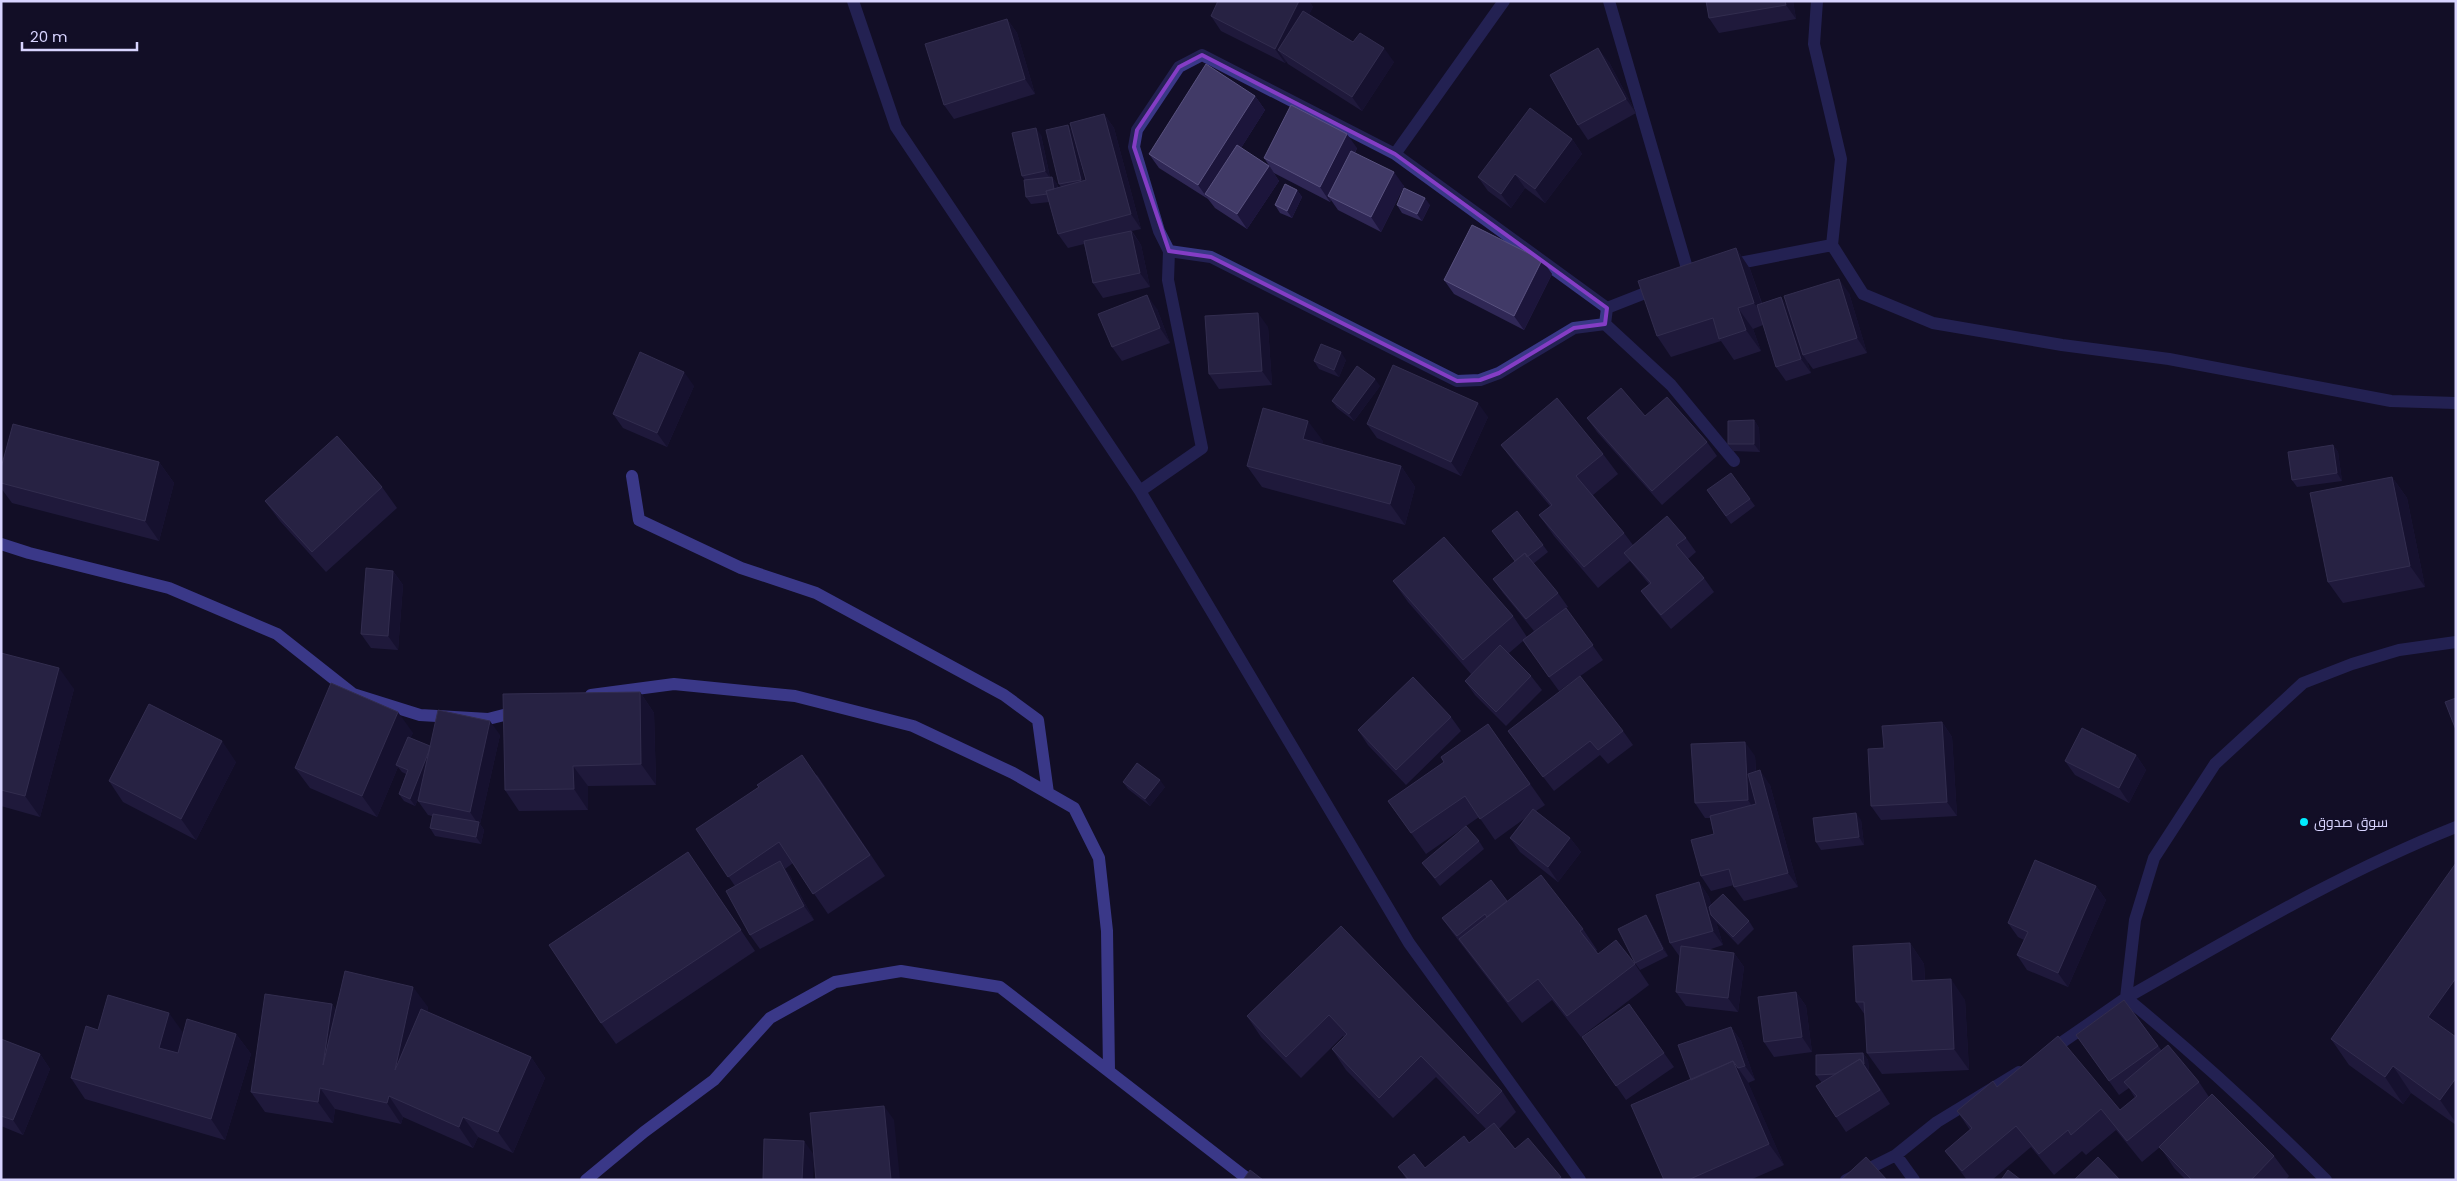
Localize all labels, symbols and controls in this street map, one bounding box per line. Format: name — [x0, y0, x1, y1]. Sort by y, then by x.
scale bar — [22, 20, 138, 52]
text: 20 m — [30, 26, 68, 47]
place label: سوق صدوق — [2314, 812, 2388, 832]
marker: سوق صدوق — [2298, 816, 2310, 828]

